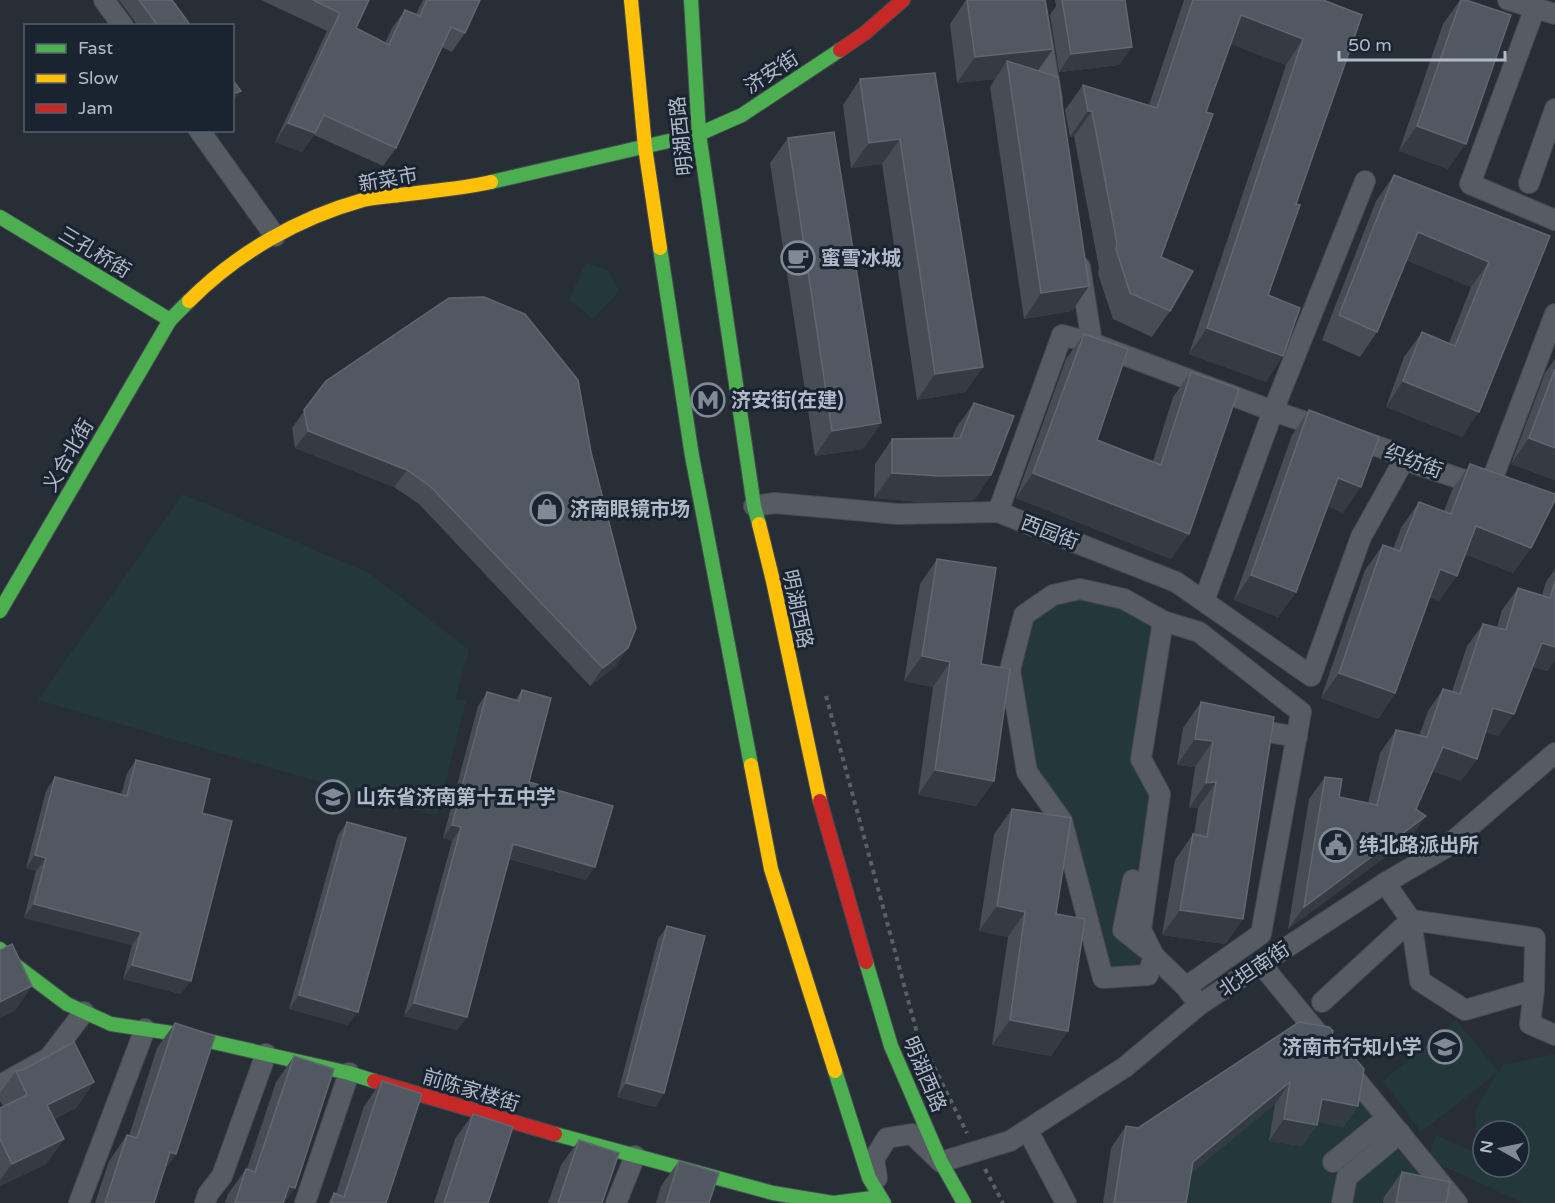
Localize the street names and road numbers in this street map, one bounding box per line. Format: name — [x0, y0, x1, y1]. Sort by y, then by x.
street label: 济安街 — [740, 46, 803, 99]
street label: 明湖西路 — [666, 95, 698, 177]
street label: 新菜市 — [357, 163, 420, 197]
street label: 三孔桥街 — [54, 222, 135, 284]
street label: 义合北街 — [38, 415, 99, 496]
street label: 织纺街 — [1381, 440, 1446, 484]
street label: 西园街 — [1017, 511, 1082, 555]
street label: 明湖西路 — [777, 568, 817, 651]
street label: 北坦南街 — [1215, 938, 1294, 1002]
street label: 明湖西路 — [897, 1033, 951, 1116]
street label: 前陈家楼街 — [419, 1065, 522, 1117]

